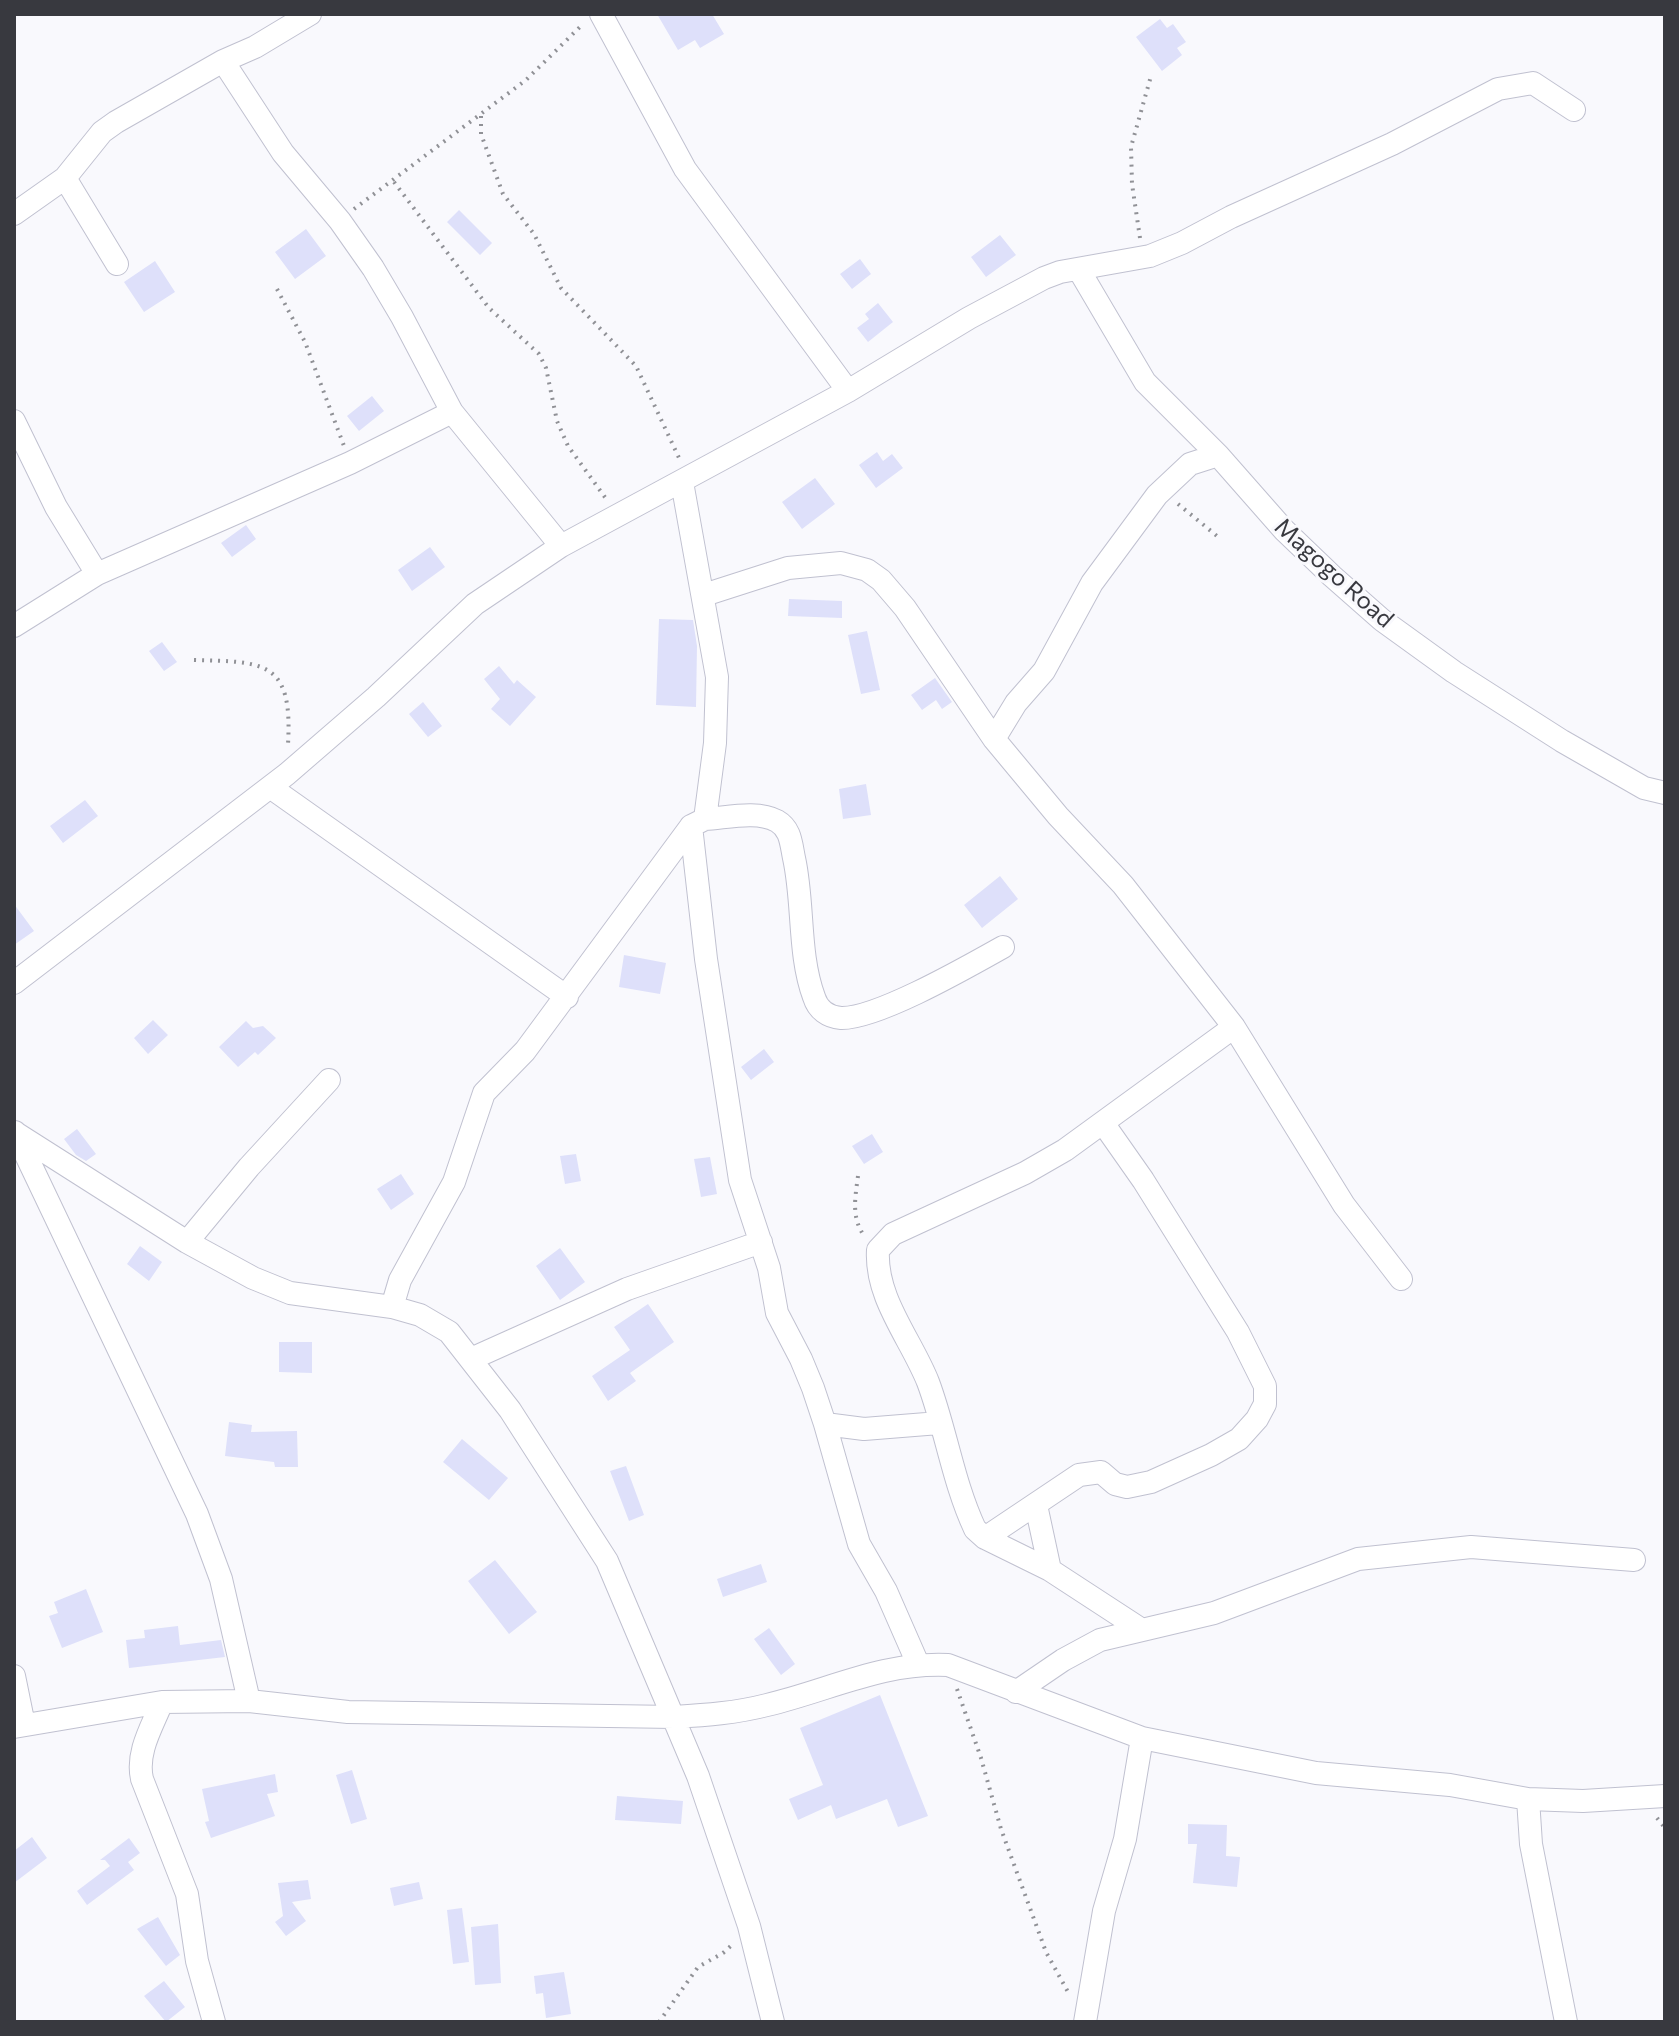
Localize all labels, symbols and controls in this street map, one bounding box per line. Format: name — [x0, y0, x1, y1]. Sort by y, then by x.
street label: Magogo Road — [1269, 512, 1399, 634]

